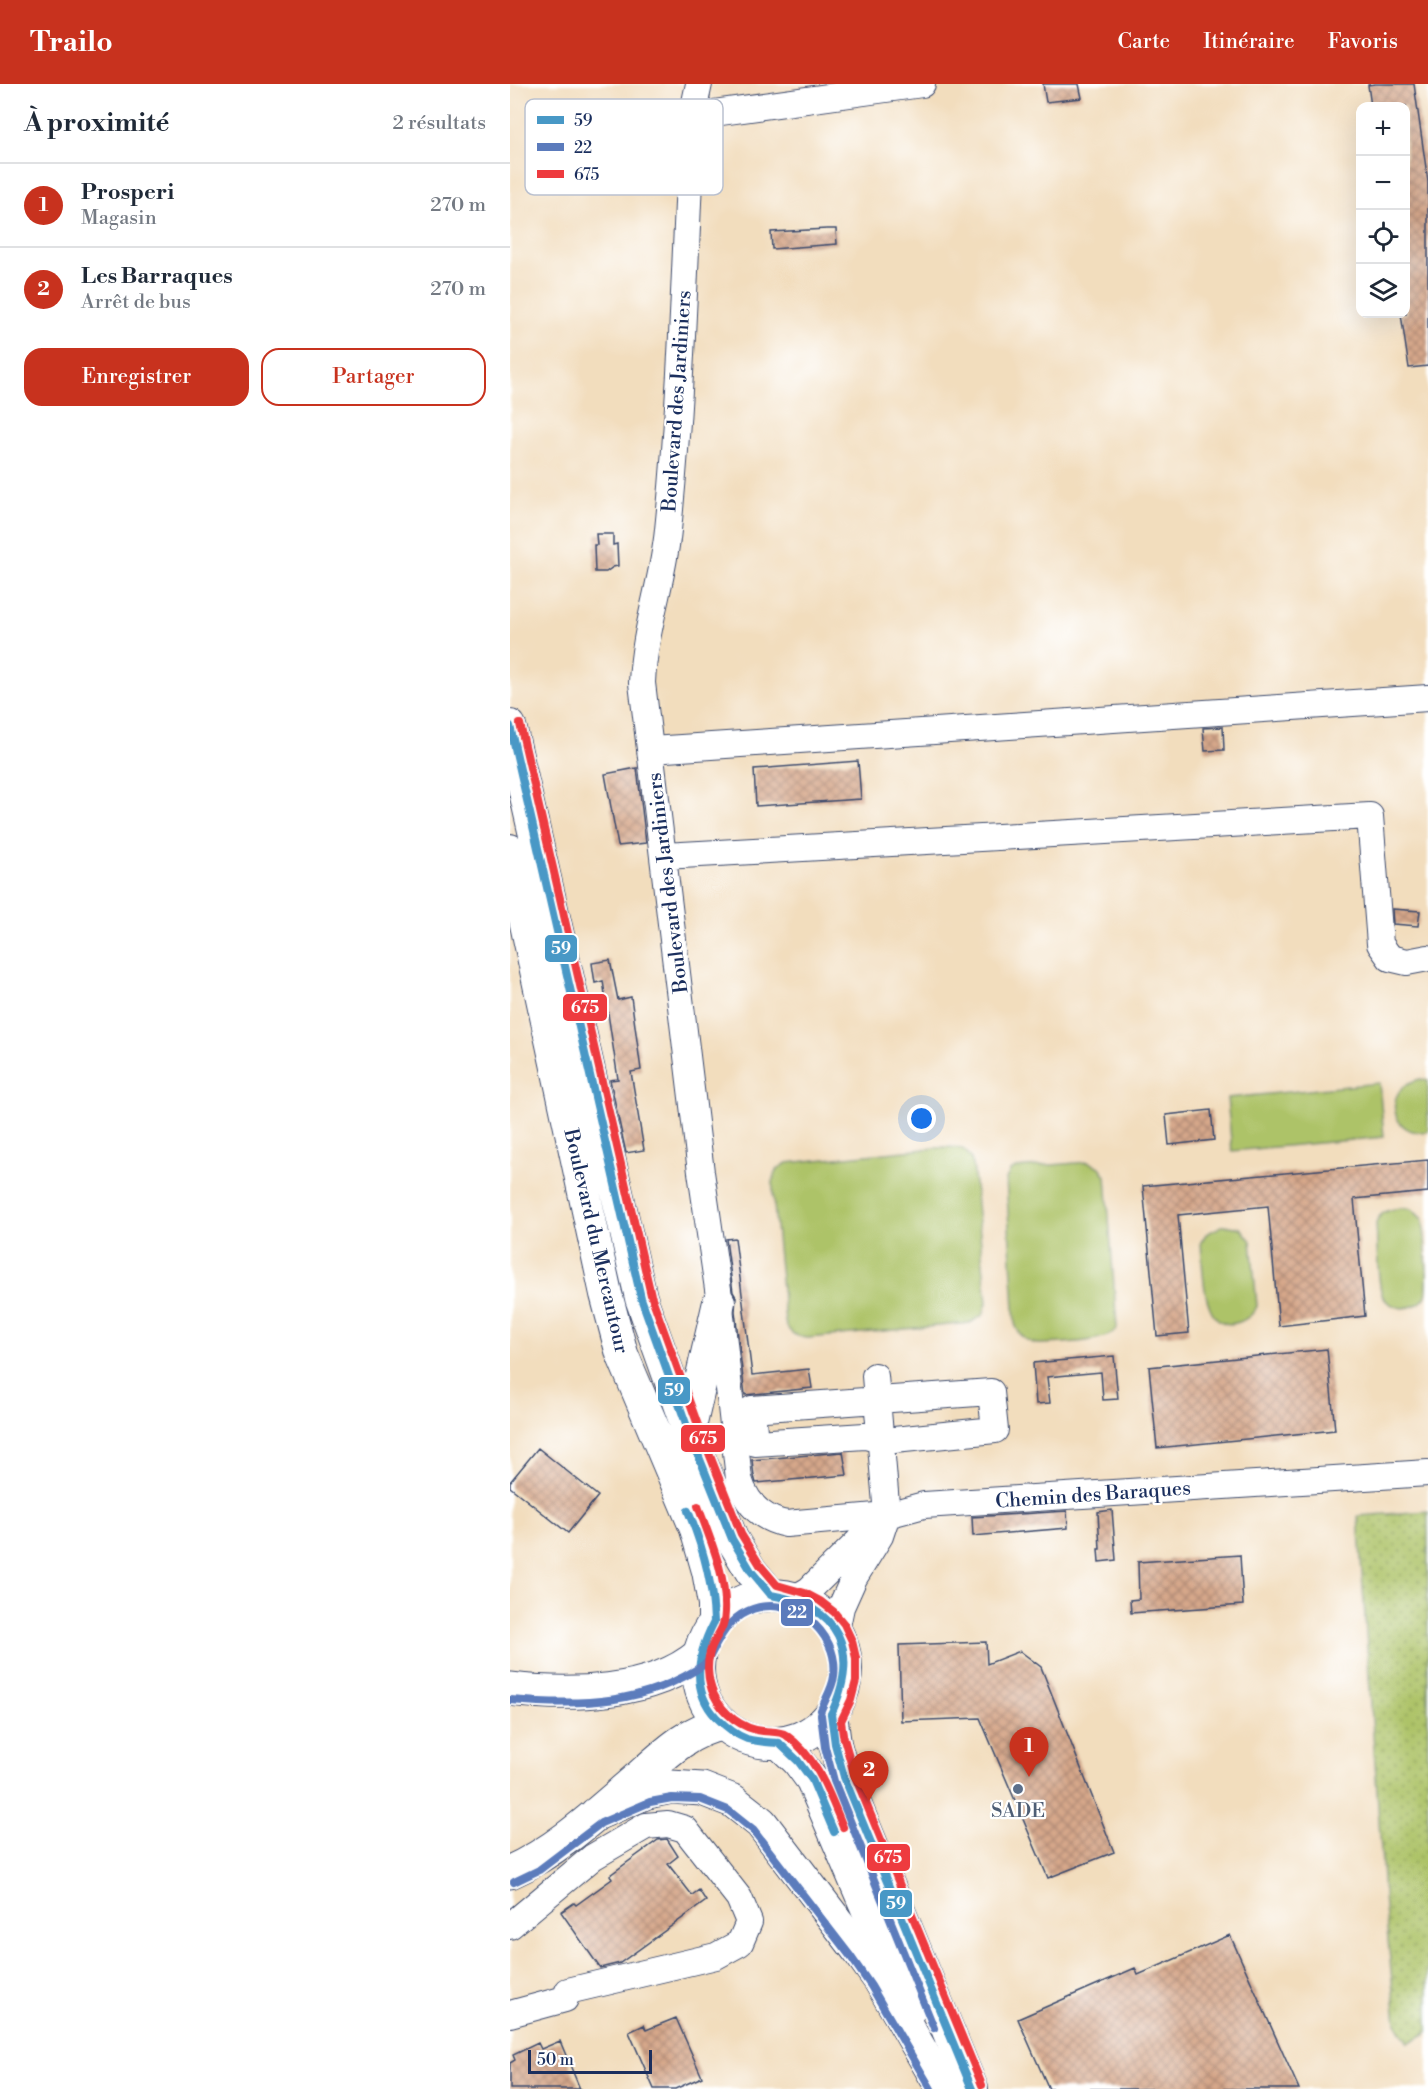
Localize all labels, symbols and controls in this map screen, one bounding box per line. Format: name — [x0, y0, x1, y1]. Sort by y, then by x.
text: Trailo — [30, 25, 113, 60]
text: Carte — [1118, 29, 1170, 55]
text: Itinéraire — [1203, 29, 1295, 55]
text: Favoris — [1328, 29, 1398, 55]
legend — [525, 99, 723, 195]
map controls — [1356, 102, 1410, 318]
button: + — [1356, 102, 1410, 156]
text: À proximité — [24, 107, 169, 139]
text: 2 résultats — [392, 111, 486, 136]
text: 59 — [574, 111, 593, 131]
text: 22 — [574, 138, 592, 158]
button: − — [1356, 156, 1410, 210]
text: 675 — [574, 165, 600, 185]
text: Prosperi — [81, 179, 174, 206]
text: 1 — [39, 193, 48, 218]
text: 270 m — [430, 193, 486, 218]
text: Magasin — [81, 206, 157, 231]
button: locate — [1356, 210, 1410, 264]
text: Les Barraques — [81, 263, 233, 290]
button: layers — [1356, 264, 1410, 318]
text: 2 — [37, 277, 50, 302]
text: 270 m — [430, 277, 486, 302]
text: Arrêt de bus — [81, 290, 191, 315]
street label: Boulevard des Jardiniers — [657, 290, 698, 514]
button: Enregistrer — [24, 348, 249, 406]
button: Partager — [261, 348, 486, 406]
street label: Boulevard des Jardiniers — [643, 771, 695, 996]
line badge: 59 — [544, 934, 578, 963]
text: 59 — [551, 939, 571, 959]
line badge: 675 — [562, 993, 608, 1022]
text: 675 — [571, 998, 599, 1018]
your location — [907, 1104, 936, 1133]
street label: Boulevard du Mercantour — [557, 1126, 634, 1357]
line badge: 59 — [657, 1376, 691, 1405]
text: 59 — [664, 1381, 684, 1401]
line badge: 675 — [680, 1424, 726, 1453]
text: 675 — [689, 1429, 717, 1449]
street label: Chemin des Baraques — [995, 1476, 1192, 1515]
line badge: 22 — [780, 1598, 814, 1627]
text: 22 — [787, 1603, 807, 1623]
pin: 1 — [1010, 1728, 1048, 1777]
pin: 2 — [850, 1752, 888, 1801]
marker: SADE — [1011, 1782, 1025, 1796]
place label: SADE — [991, 1799, 1045, 1824]
line badge: 675 — [866, 1843, 911, 1872]
text: 675 — [874, 1848, 902, 1868]
line badge: 59 — [879, 1889, 913, 1918]
text: 59 — [886, 1894, 906, 1914]
scale bar — [528, 2047, 652, 2074]
text: 50 m — [537, 2050, 574, 2070]

